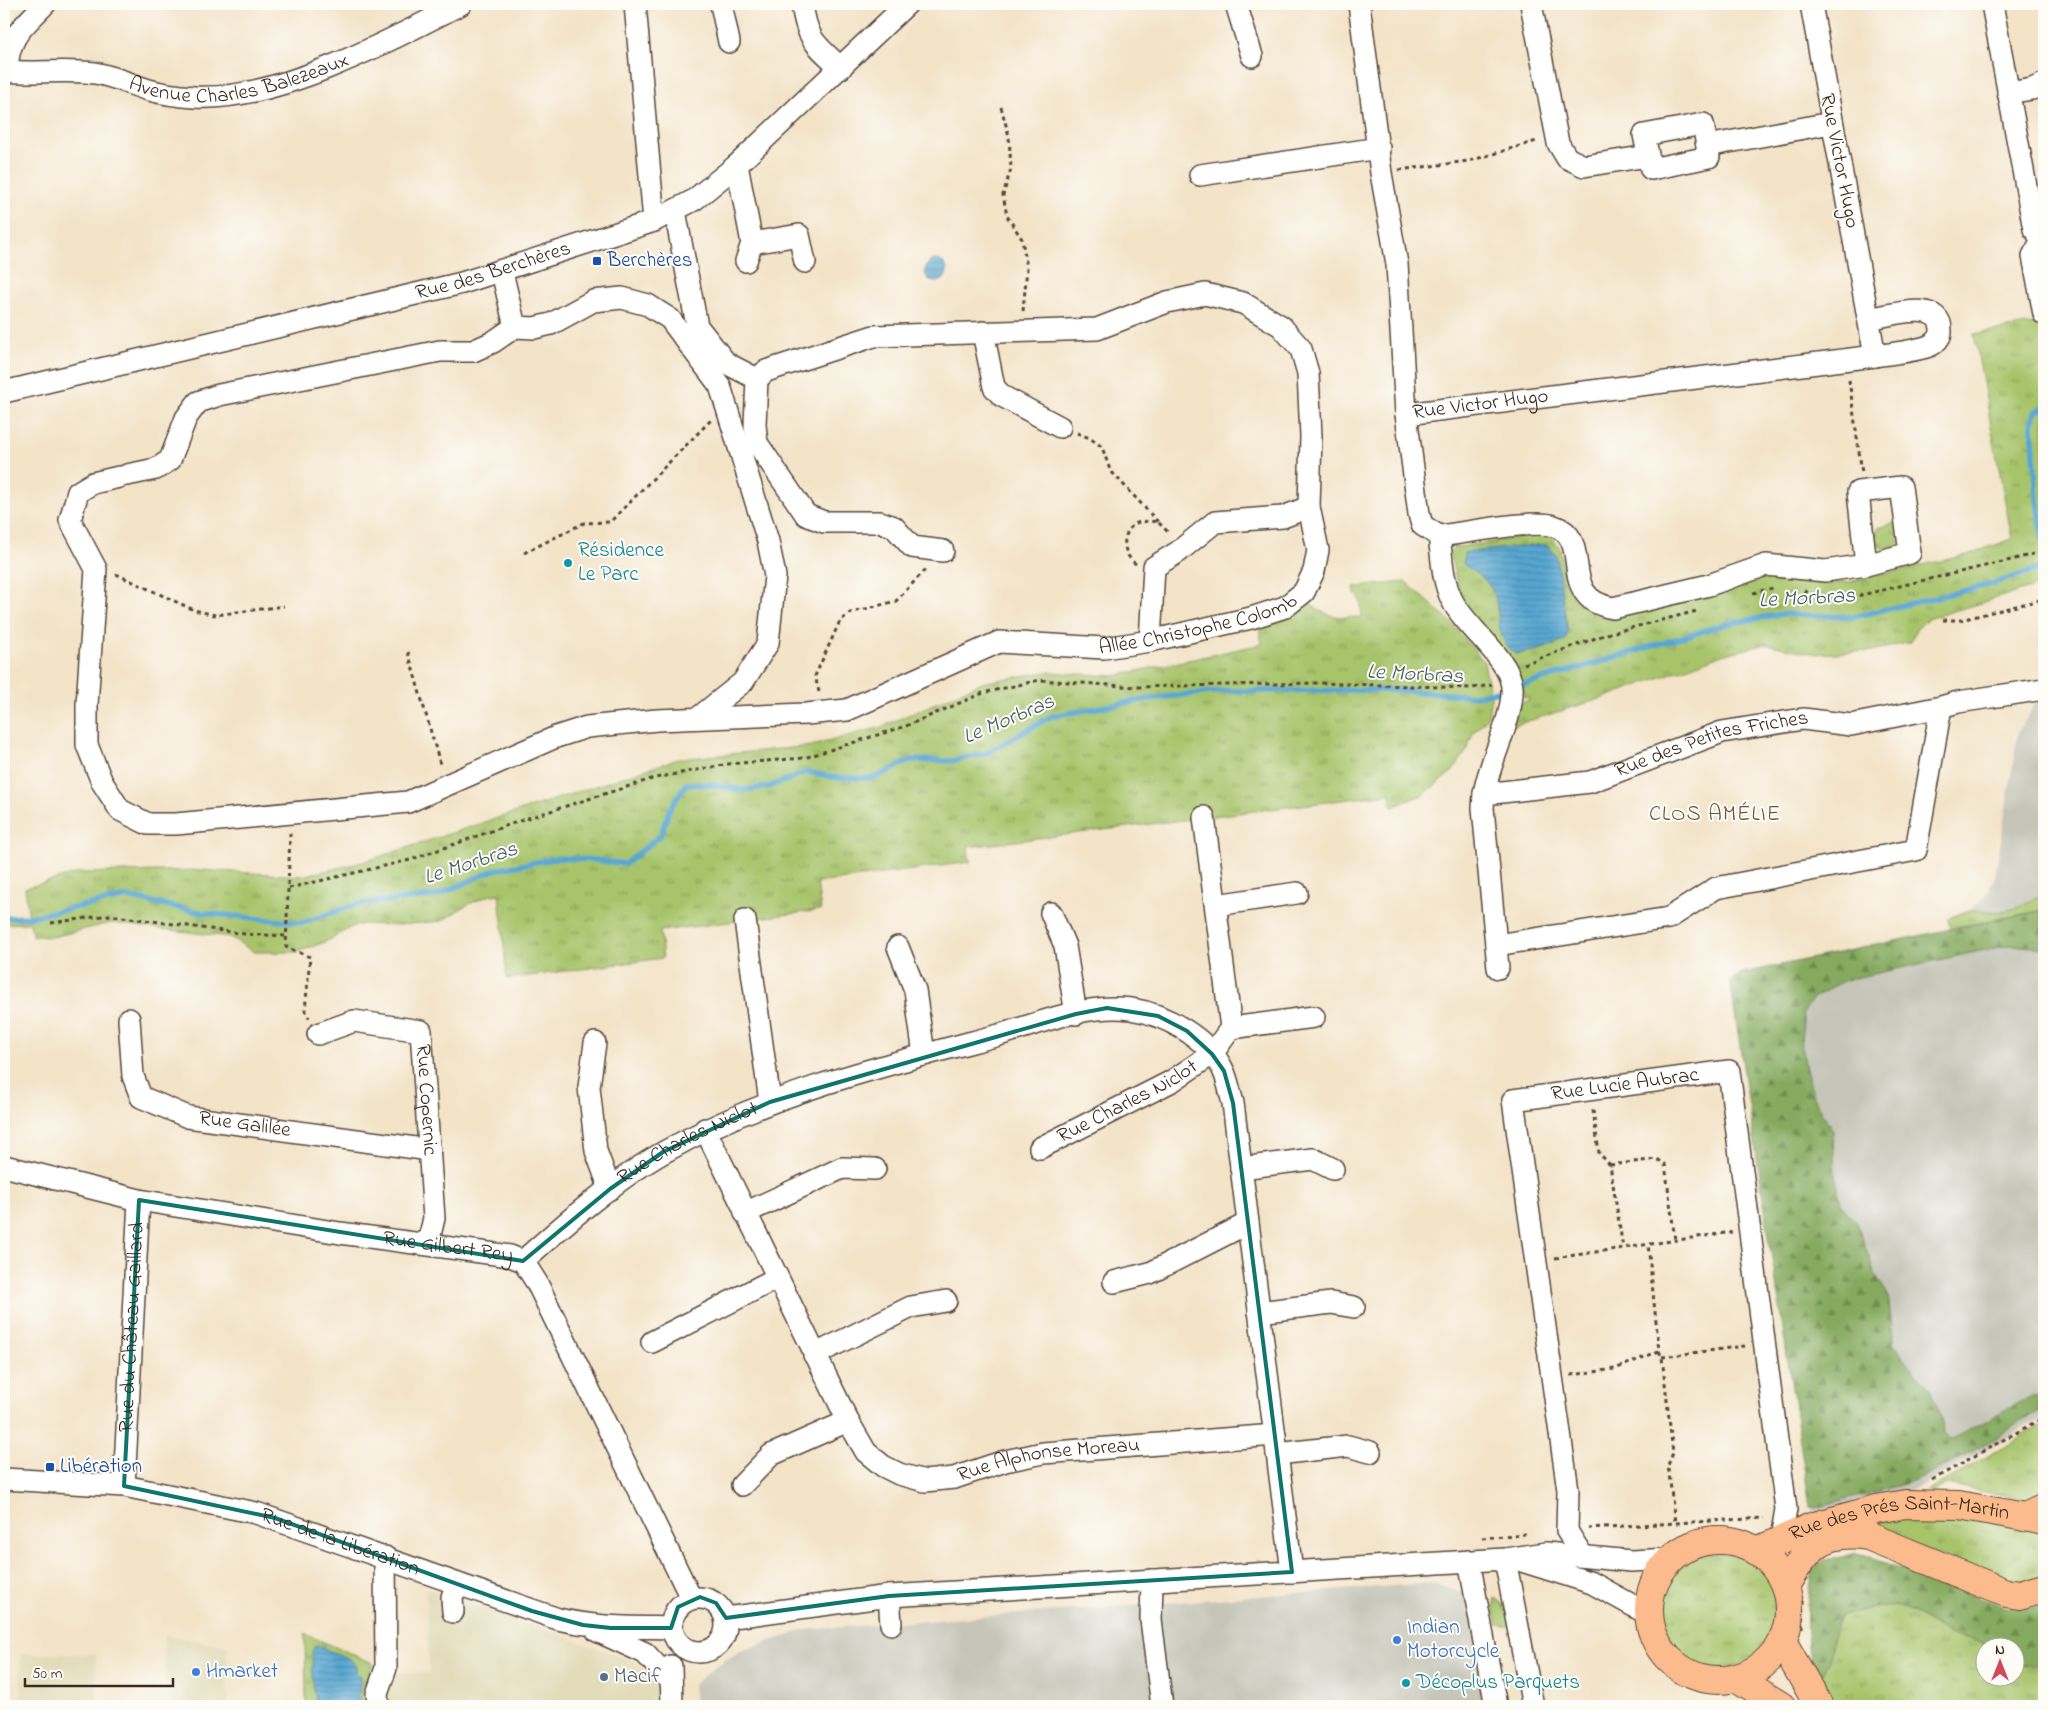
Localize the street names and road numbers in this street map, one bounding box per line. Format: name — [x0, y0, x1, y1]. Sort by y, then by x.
street label: Avenue Charles Balezeaux — [124, 46, 354, 112]
street label: Rue Victor Hugo — [1809, 91, 1867, 231]
street label: Rue des Berchères — [413, 234, 575, 309]
street label: Rue Victor Hugo — [1411, 382, 1550, 428]
street label: Allée Christophe Colomb — [1097, 587, 1304, 664]
street label: Rue des Petites Friches — [1611, 703, 1811, 786]
street label: Rue Copernic — [407, 1043, 445, 1157]
street label: Rue Charles Niclot — [1052, 1053, 1204, 1152]
street label: Rue Lucie Aubrac — [1549, 1060, 1701, 1110]
street label: Rue Charles Niclot — [612, 1094, 763, 1193]
street label: Rue Galilée — [197, 1104, 293, 1146]
street label: Rue du Château Gaillard — [112, 1221, 153, 1433]
street label: Rue Gilbert Rey — [381, 1224, 515, 1273]
street label: Rue Alphonse Moreau — [954, 1431, 1141, 1491]
street label: Rue des Prés Saint-Martin — [1785, 1489, 2012, 1550]
street label: Rue de la Libération — [256, 1501, 424, 1584]

